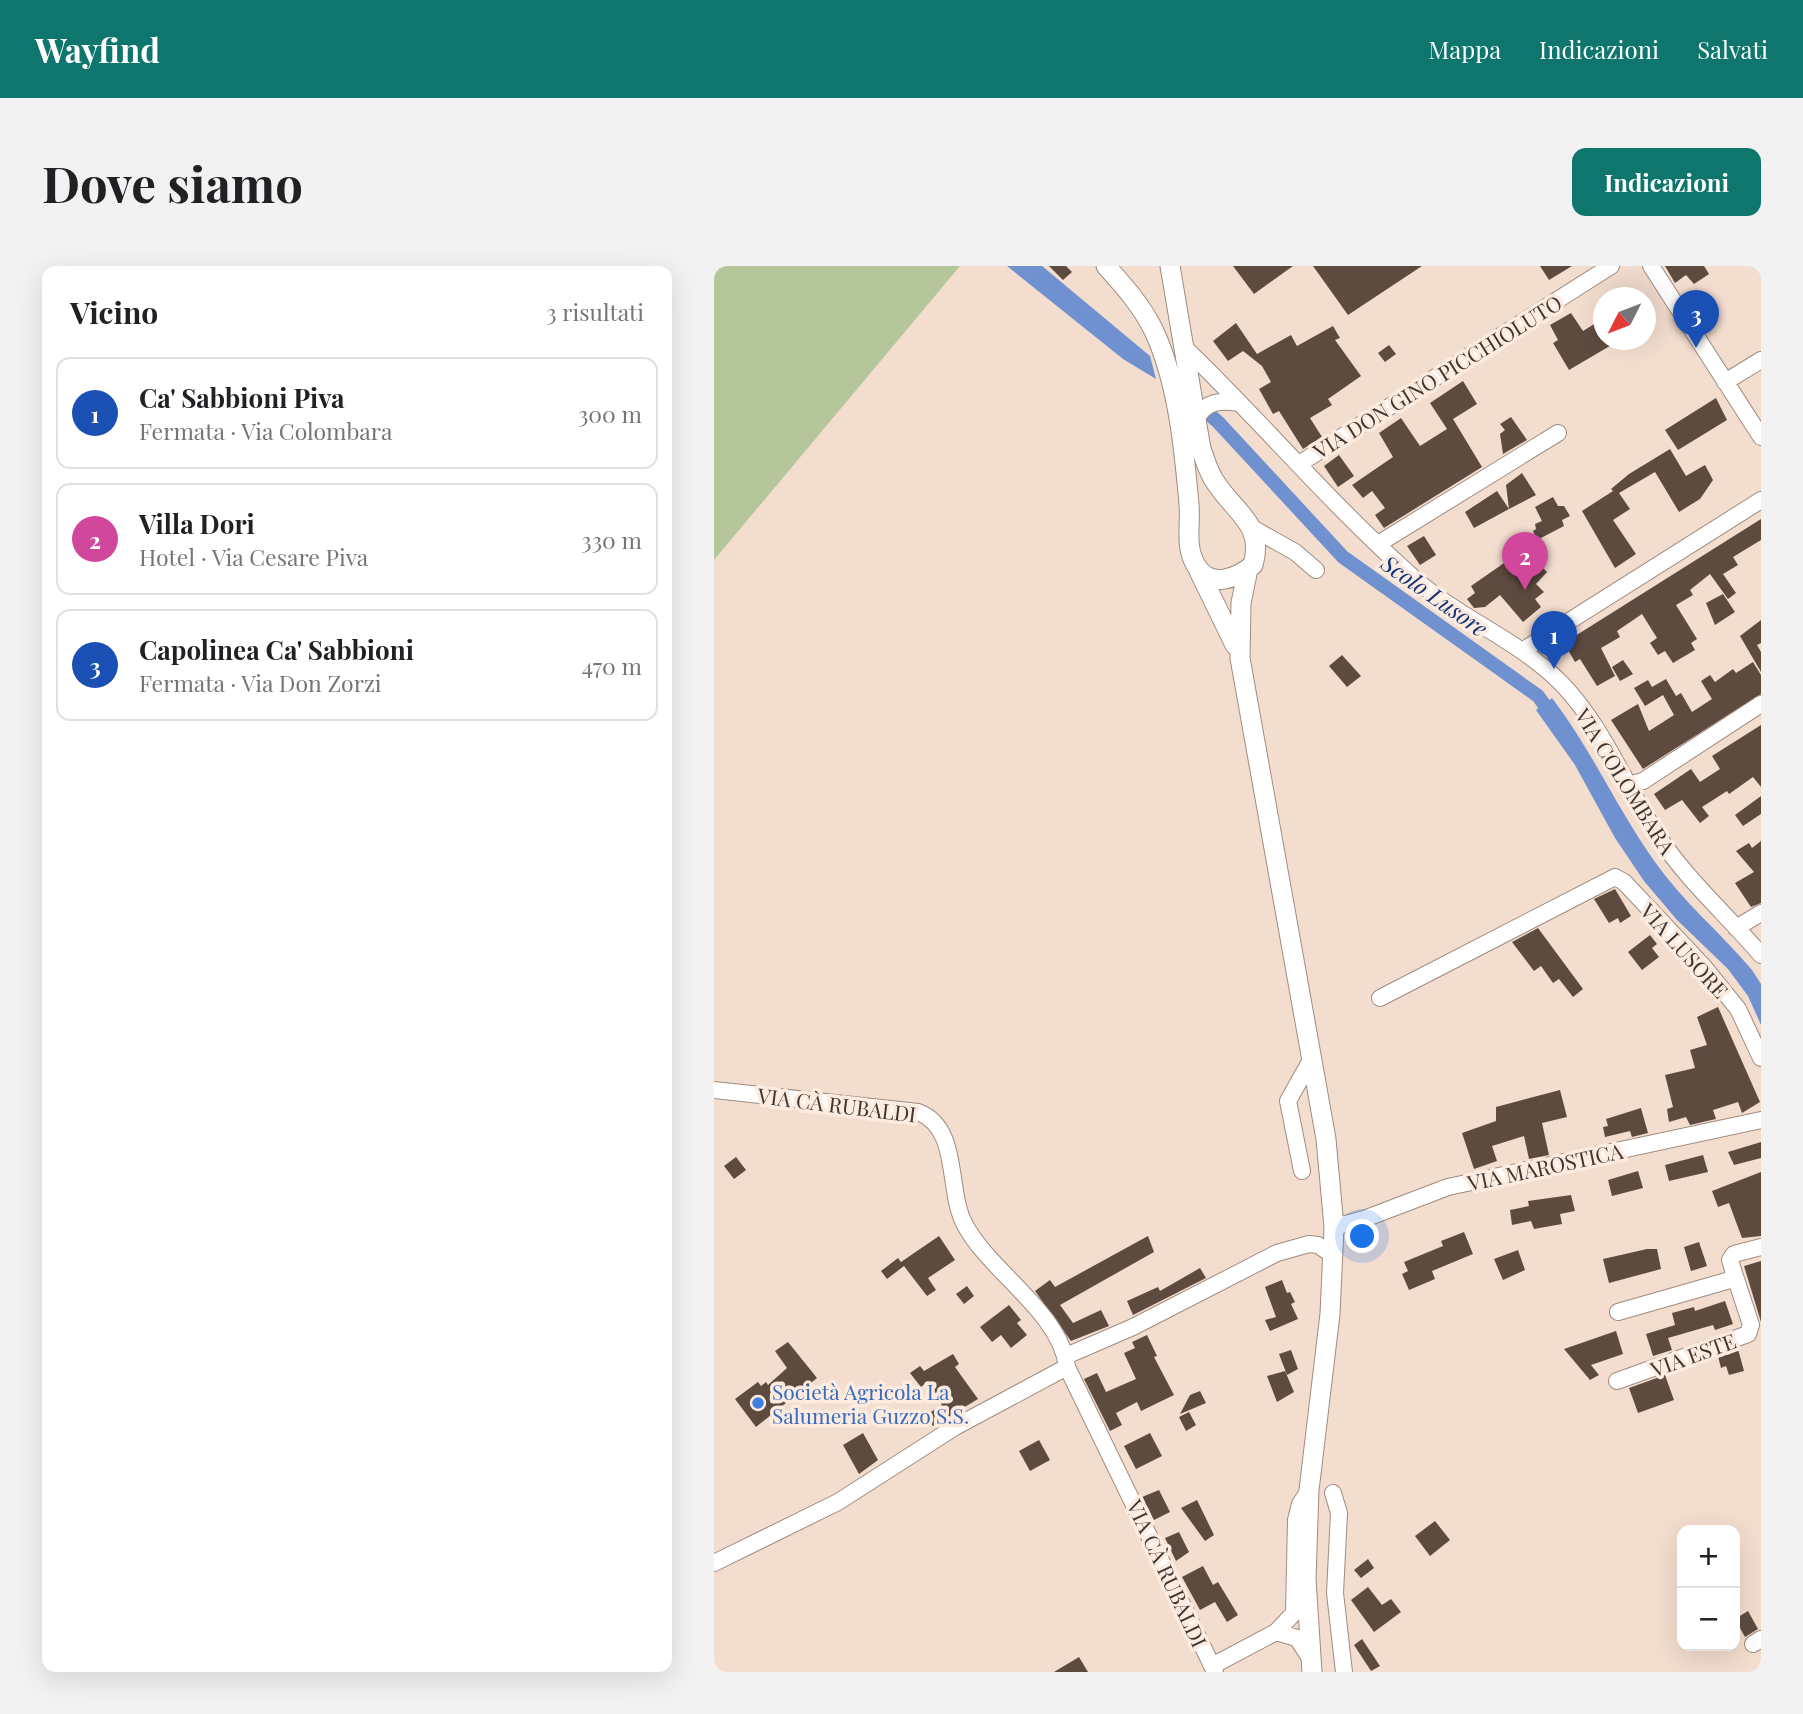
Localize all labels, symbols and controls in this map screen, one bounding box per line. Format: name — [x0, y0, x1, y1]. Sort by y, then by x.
text: Wayfind — [35, 27, 160, 71]
text: Mappa — [1429, 33, 1501, 65]
text: Indicazioni — [1539, 33, 1659, 65]
text: Salvati — [1697, 33, 1768, 65]
button: Indicazioni — [1572, 148, 1761, 216]
text: Dove siamo — [42, 150, 303, 215]
north arrow — [1593, 287, 1656, 350]
street label: VIA DON GINO PICCHIOLUTO — [1306, 288, 1567, 465]
pin: 3 — [1673, 290, 1719, 348]
text: Vicino — [70, 292, 158, 332]
text: 3 risultati — [546, 296, 644, 327]
text: Ca' Sabbioni Piva — [139, 380, 345, 415]
text: 1 — [91, 398, 99, 429]
text: 300 m — [578, 398, 642, 429]
text: Fermata · Via Colombara — [139, 415, 393, 446]
text: Villa Dori — [139, 506, 255, 541]
text: 2 — [89, 524, 101, 555]
text: 330 m — [581, 524, 642, 555]
pin: 2 — [1502, 532, 1548, 590]
text: Hotel · Via Cesare Piva — [139, 541, 368, 572]
water label: Scolo Lusore — [1375, 546, 1494, 643]
pin: 1 — [1531, 611, 1577, 669]
text: Capolinea Ca' Sabbioni — [139, 632, 414, 667]
text: 3 — [89, 650, 101, 681]
text: 470 m — [582, 650, 642, 681]
text: Fermata · Via Don Zorzi — [139, 667, 382, 698]
street label: VIA COLOMBARA — [1569, 702, 1683, 860]
street label: VIA LUSORE — [1634, 896, 1735, 1003]
street label: VIA CÀ RUBALDI — [755, 1080, 918, 1128]
street label: VIA MAROSTICA — [1464, 1136, 1626, 1196]
your location — [1345, 1219, 1379, 1253]
street label: VIA ESTE — [1646, 1326, 1740, 1383]
place label: Società Agricola La Salumeria Guzzo S.S. — [772, 1377, 969, 1429]
marker: Società Agricola La Salumeria Guzzo S.S. — [750, 1395, 766, 1411]
street label: VIA CÀ RUBALDI — [1121, 1494, 1214, 1651]
map controls — [1677, 1525, 1740, 1651]
button: + — [1677, 1525, 1740, 1588]
button: − — [1677, 1588, 1740, 1651]

